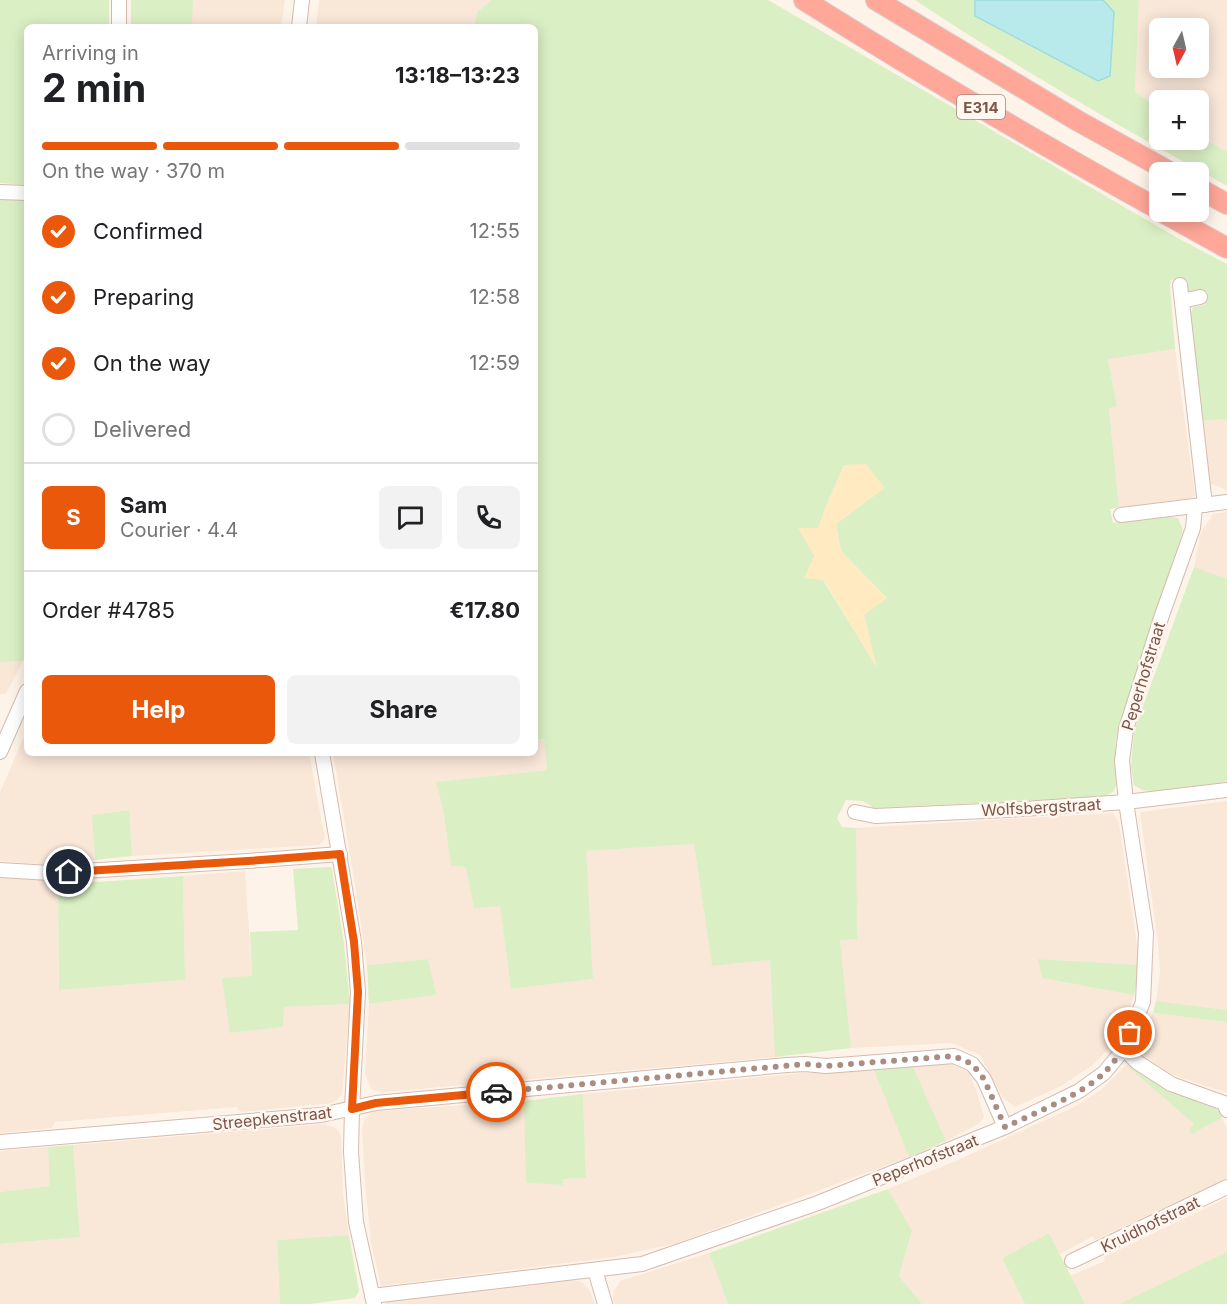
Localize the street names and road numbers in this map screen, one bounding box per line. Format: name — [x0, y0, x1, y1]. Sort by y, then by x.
road number: E314 — [957, 95, 1005, 119]
street label: Peperhofstraat — [1117, 619, 1169, 733]
street label: Wolfsbergstraat — [981, 794, 1101, 820]
street label: Streepkenstraat — [211, 1102, 333, 1134]
street label: Peperhofstraat — [869, 1130, 981, 1190]
street label: Kruidhofstraat — [1097, 1191, 1203, 1257]

